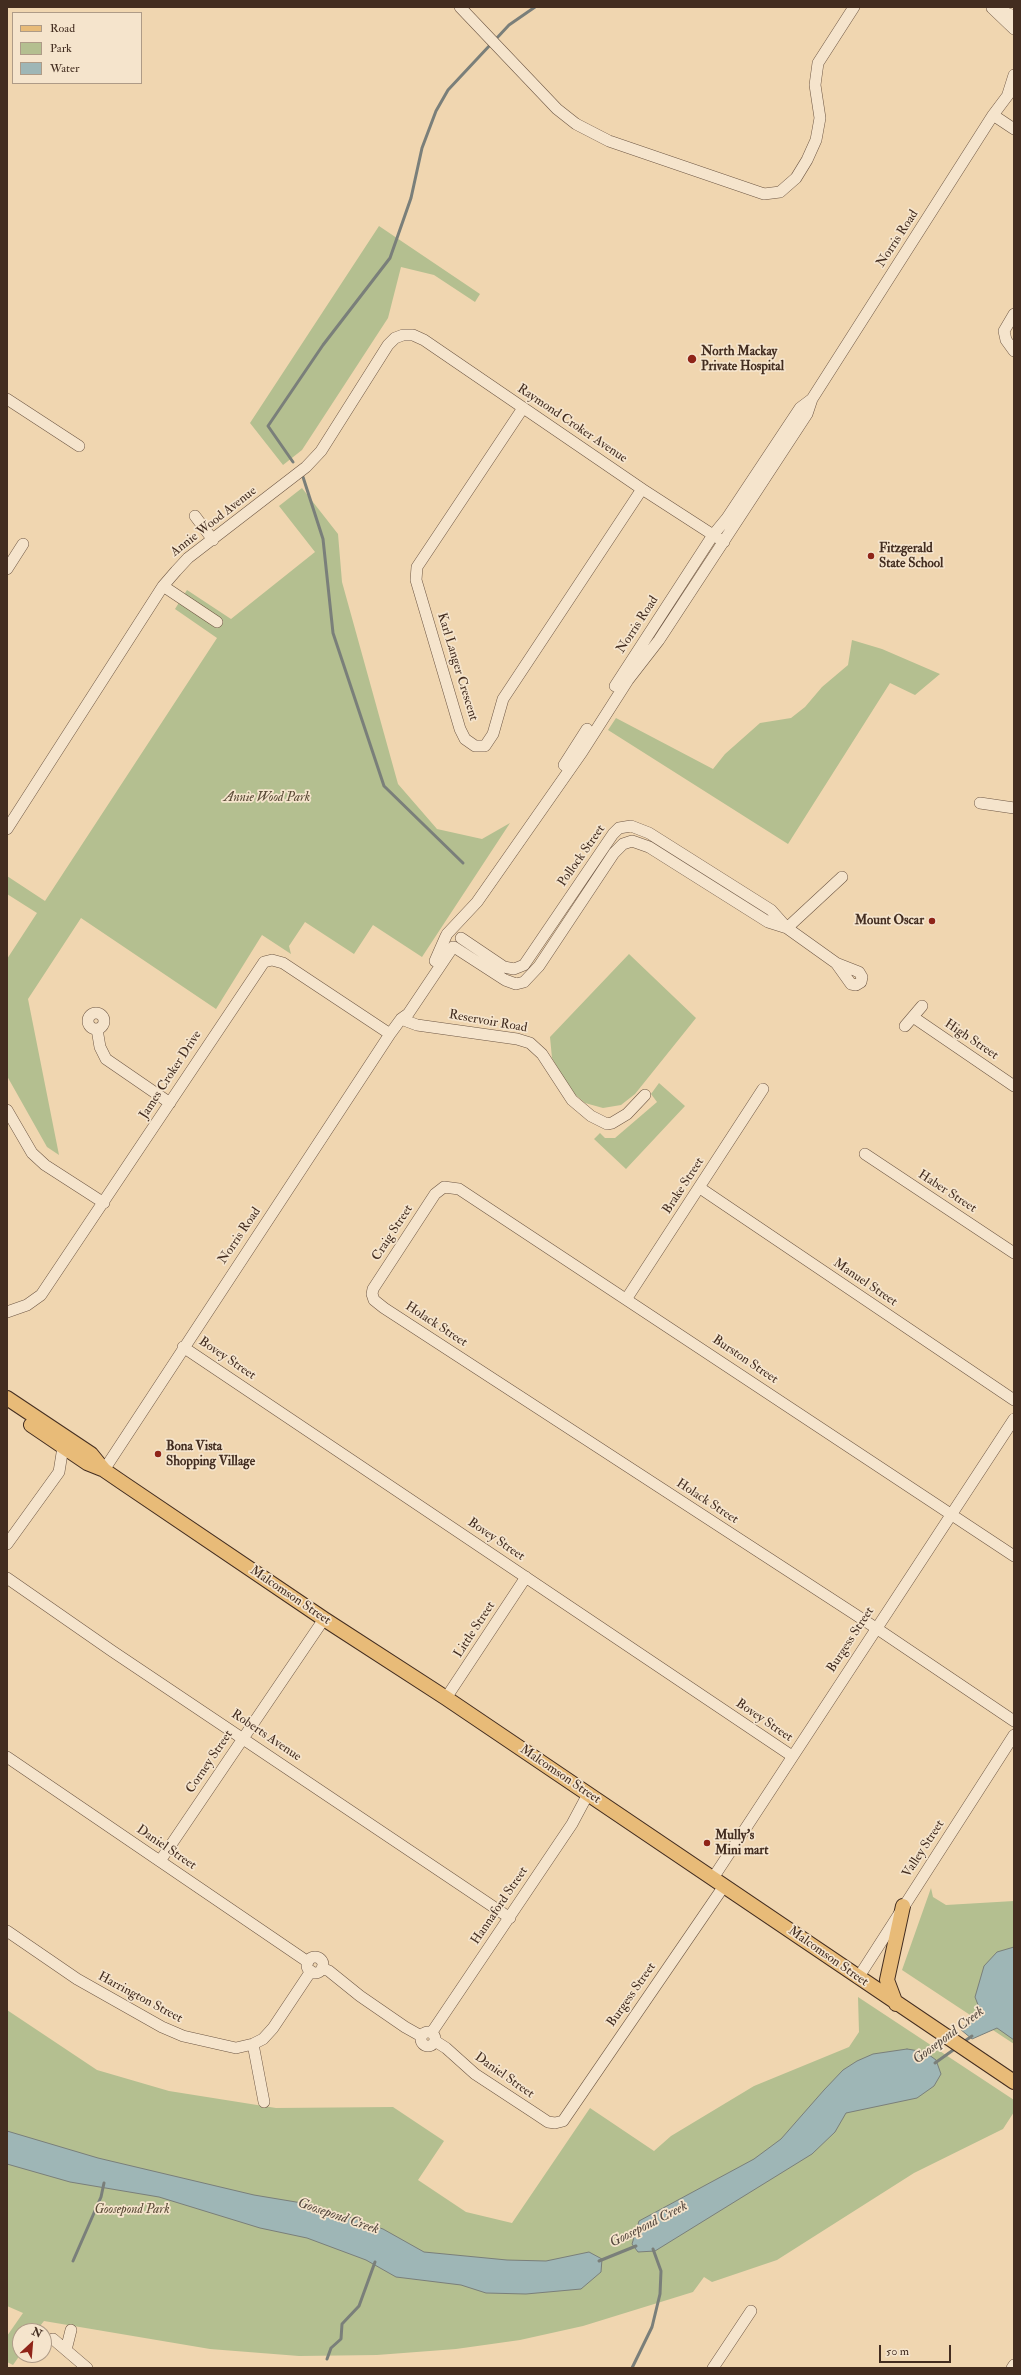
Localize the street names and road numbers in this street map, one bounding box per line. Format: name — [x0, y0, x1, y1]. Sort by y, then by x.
street label: Norris Road — [874, 207, 922, 271]
street label: Raymond Croker Avenue — [514, 381, 630, 467]
street label: Annie Wood Avenue — [168, 484, 260, 560]
street label: Norris Road — [614, 593, 662, 657]
street label: Karl Langer Crescent — [433, 611, 481, 723]
street label: Pollock Street — [555, 822, 609, 890]
street label: Reservoir Road — [448, 1007, 528, 1037]
street label: High Street — [941, 1016, 1001, 1064]
street label: James Croker Drive — [137, 1028, 205, 1122]
street label: Brake Street — [660, 1155, 708, 1217]
street label: Haber Street — [915, 1167, 979, 1217]
street label: Craig Street — [369, 1202, 417, 1264]
street label: Norris Road — [215, 1205, 265, 1267]
street label: Manuel Street — [830, 1256, 900, 1310]
street label: Holack Street — [402, 1299, 470, 1351]
street label: Burston Street — [709, 1332, 781, 1388]
street label: Bovey Street — [196, 1334, 258, 1384]
street label: Holack Street — [673, 1476, 741, 1528]
street label: Bovey Street — [465, 1515, 527, 1565]
street label: Malcomson Street — [247, 1563, 333, 1629]
street label: Little Street — [451, 1599, 499, 1661]
street label: Burgess Street — [824, 1604, 878, 1676]
street label: Bovey Street — [733, 1696, 795, 1746]
street label: Roberts Avenue — [228, 1707, 304, 1765]
street label: Corney Street — [183, 1728, 237, 1796]
street label: Malcomson Street — [517, 1742, 603, 1808]
street label: Valley Street — [900, 1817, 948, 1881]
street label: Daniel Street — [133, 1822, 199, 1874]
street label: Hannaford Street — [468, 1864, 532, 1948]
street label: Malcomson Street — [785, 1924, 871, 1990]
street label: Burgess Street — [604, 1960, 660, 2030]
street label: Harrington Street — [95, 1969, 185, 2027]
street label: Daniel Street — [471, 2050, 537, 2102]

